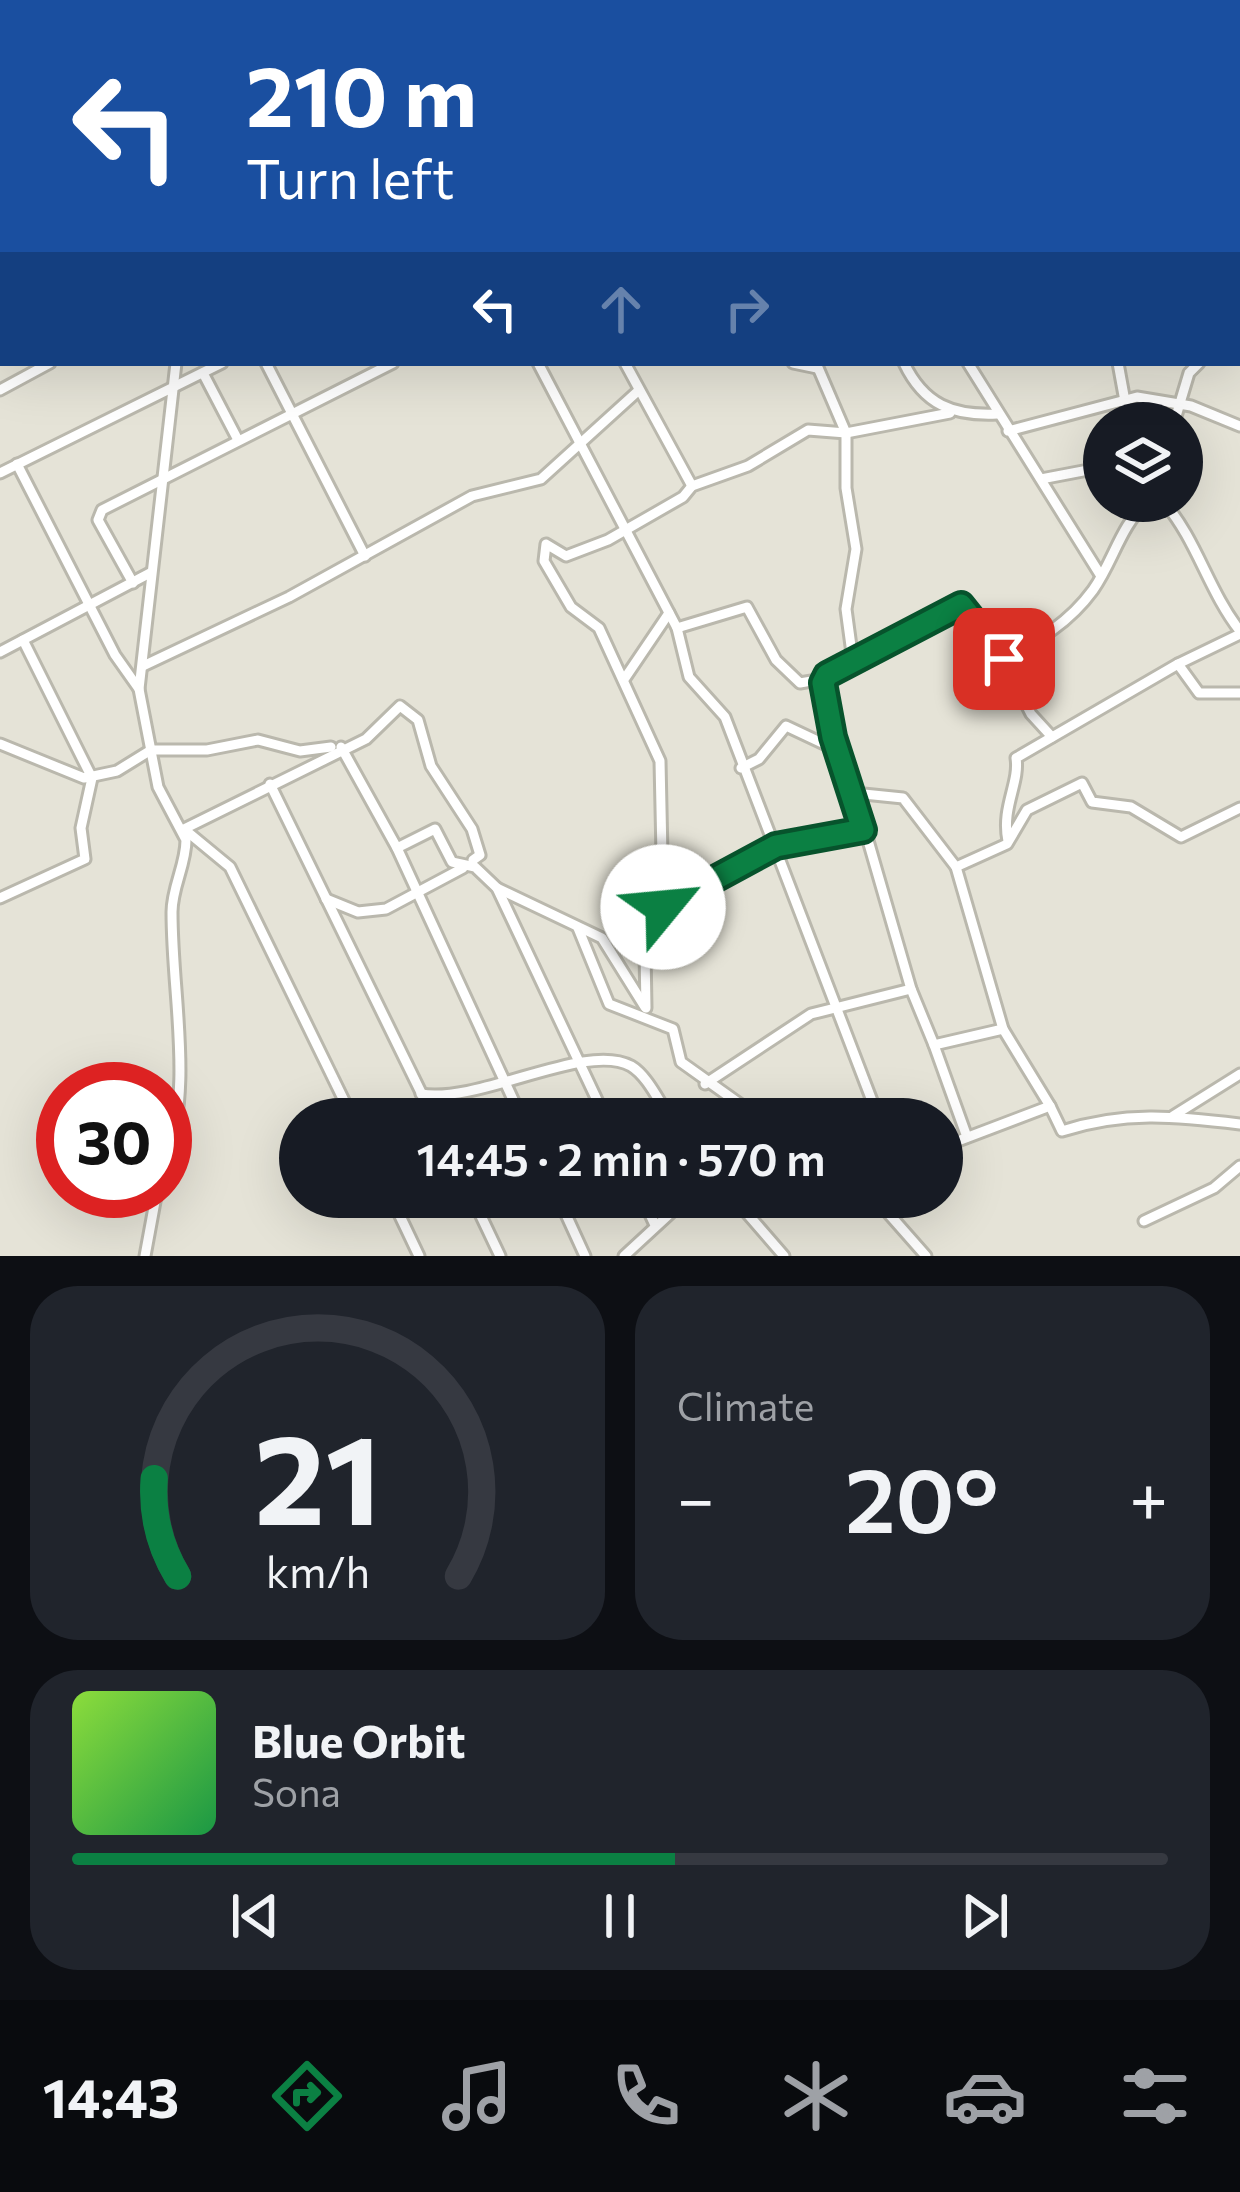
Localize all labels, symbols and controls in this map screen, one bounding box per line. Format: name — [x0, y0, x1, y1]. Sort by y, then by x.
text: 210 m — [246, 42, 477, 144]
icon: left — [48, 48, 204, 204]
text: Turn left — [246, 144, 454, 210]
icon: left — [462, 276, 528, 342]
icon: ahead — [588, 276, 654, 342]
icon: right — [714, 276, 780, 342]
map controls — [1083, 402, 1203, 522]
button: layers — [1083, 402, 1203, 522]
pin — [953, 608, 1055, 710]
icon: arrive — [971, 626, 1037, 692]
position arrow — [600, 844, 726, 970]
speed limit sign: 30 — [36, 1062, 192, 1218]
text: 14:45 · 2 min · 570 m — [417, 1130, 825, 1185]
text: Climate — [677, 1381, 814, 1429]
text: 21 — [254, 1398, 381, 1551]
text: 20° — [845, 1441, 999, 1552]
text: − — [677, 1456, 715, 1537]
text: + — [1129, 1456, 1168, 1537]
text: km/h — [265, 1544, 370, 1597]
text: Blue Orbit — [252, 1712, 465, 1767]
text: Sona — [252, 1767, 341, 1815]
icon: previous — [222, 1883, 288, 1949]
icon: pause — [587, 1883, 653, 1949]
icon: next — [952, 1883, 1018, 1949]
icon: directions — [265, 2054, 349, 2138]
icon: music — [435, 2054, 519, 2138]
icon: phone — [604, 2054, 688, 2138]
icon: climate — [774, 2054, 858, 2138]
icon: car — [943, 2054, 1027, 2138]
icon: filters — [1113, 2054, 1197, 2138]
text: 14:43 — [43, 2063, 179, 2129]

